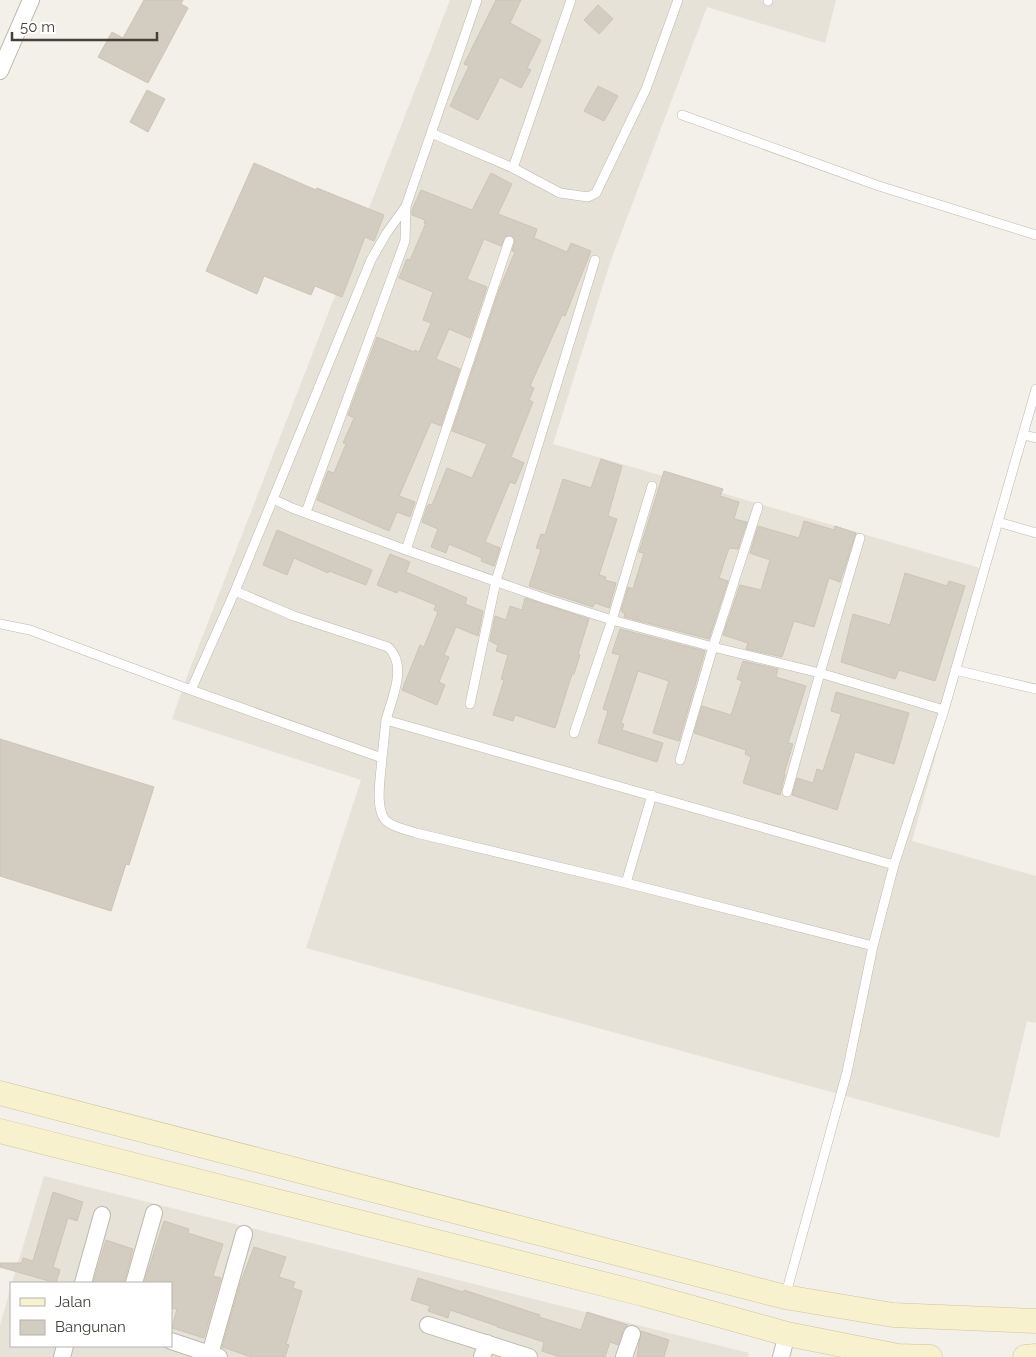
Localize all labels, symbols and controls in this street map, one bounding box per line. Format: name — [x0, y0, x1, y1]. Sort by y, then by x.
scale bar — [12, 10, 158, 42]
text: 50 m — [20, 18, 55, 36]
legend — [10, 1282, 172, 1347]
text: Jalan — [55, 1293, 91, 1311]
text: Bangunan — [55, 1318, 126, 1336]

